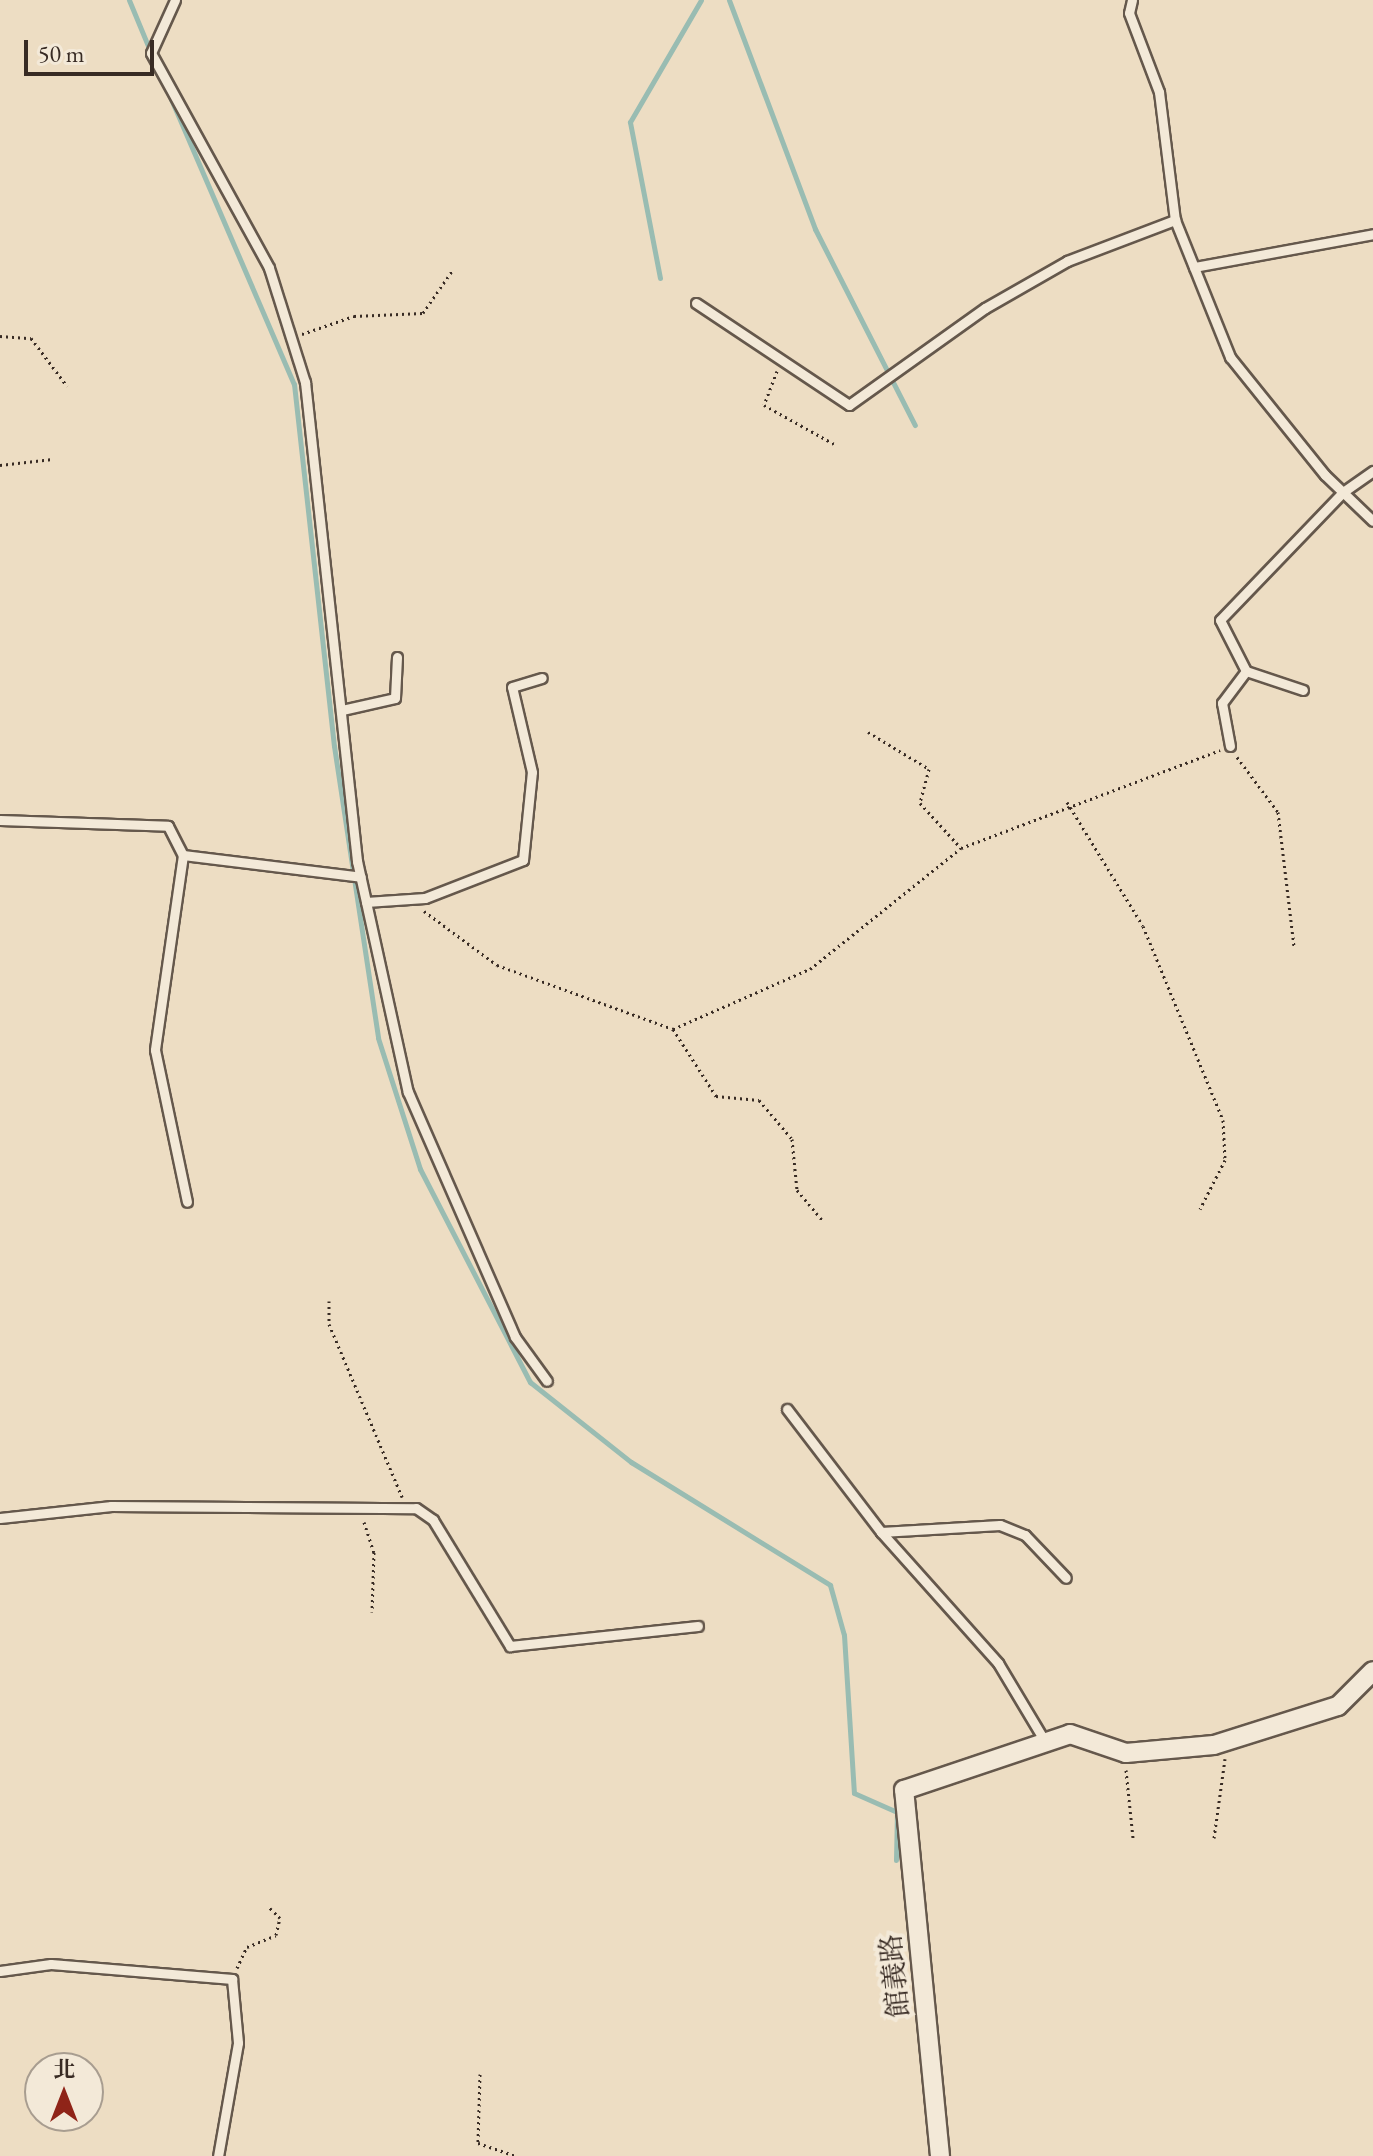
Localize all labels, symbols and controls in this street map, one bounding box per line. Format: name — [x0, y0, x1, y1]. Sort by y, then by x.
scale bar — [28, 24, 158, 74]
text: 50 m — [38, 38, 85, 69]
street label: 館義路 — [873, 1932, 915, 2020]
north arrow — [24, 2052, 104, 2132]
text: 北 — [53, 2055, 75, 2084]

